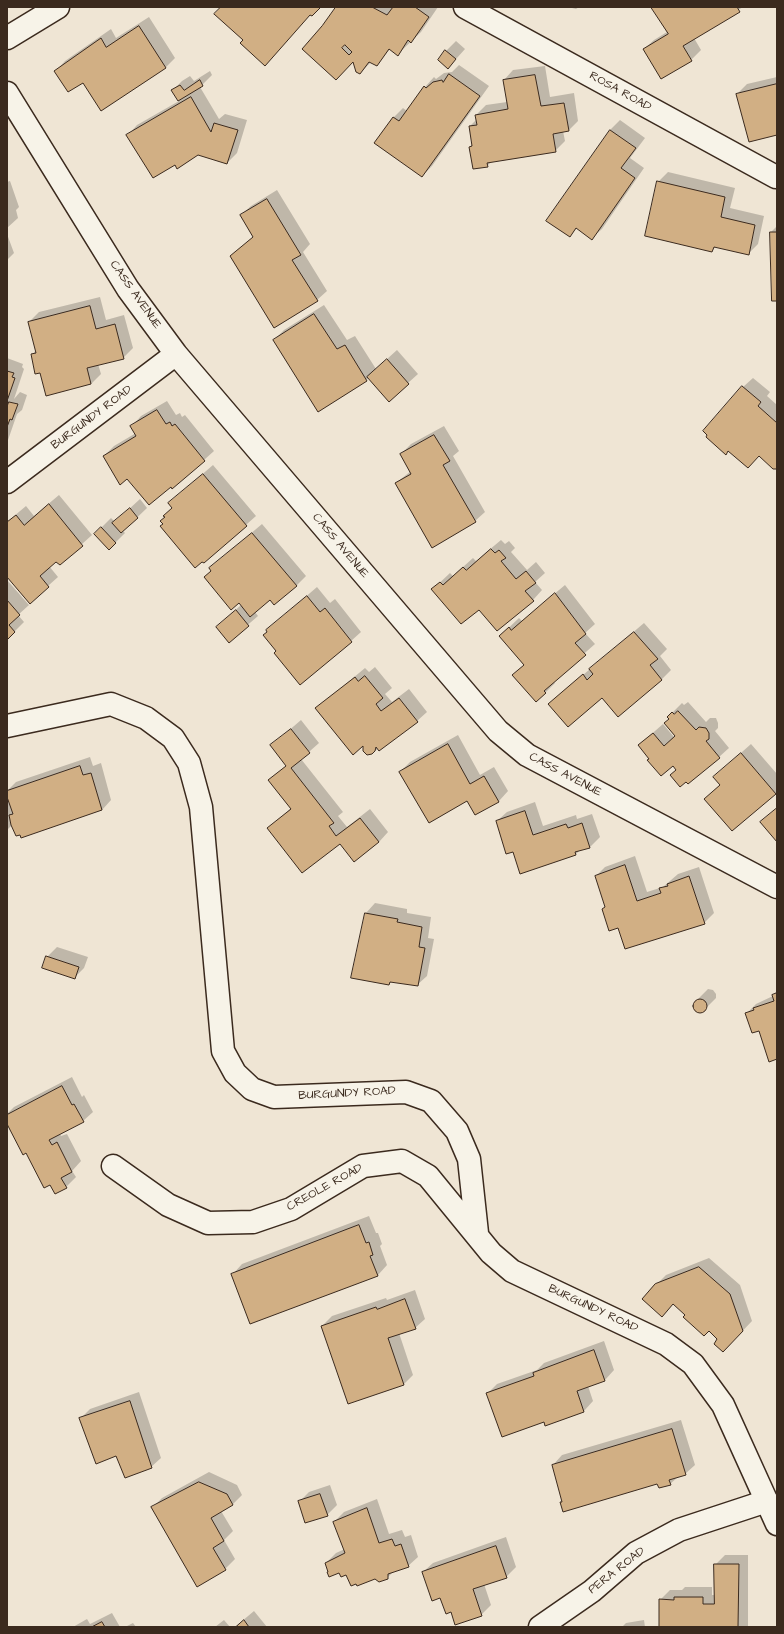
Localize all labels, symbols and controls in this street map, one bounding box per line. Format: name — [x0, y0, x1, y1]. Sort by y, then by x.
street label: ROSA ROAD — [586, 69, 654, 115]
street label: CASS AVENUE — [106, 258, 164, 332]
street label: BURGUNDY ROAD — [49, 383, 135, 453]
street label: CASS AVENUE — [309, 511, 371, 581]
street label: CASS AVENUE — [526, 750, 604, 800]
street label: BURGUNDY ROAD — [298, 1084, 396, 1104]
street label: CREOLE ROAD — [285, 1161, 365, 1215]
street label: BURGUNDY ROAD — [546, 1282, 640, 1336]
street label: PERA ROAD — [586, 1544, 648, 1598]

